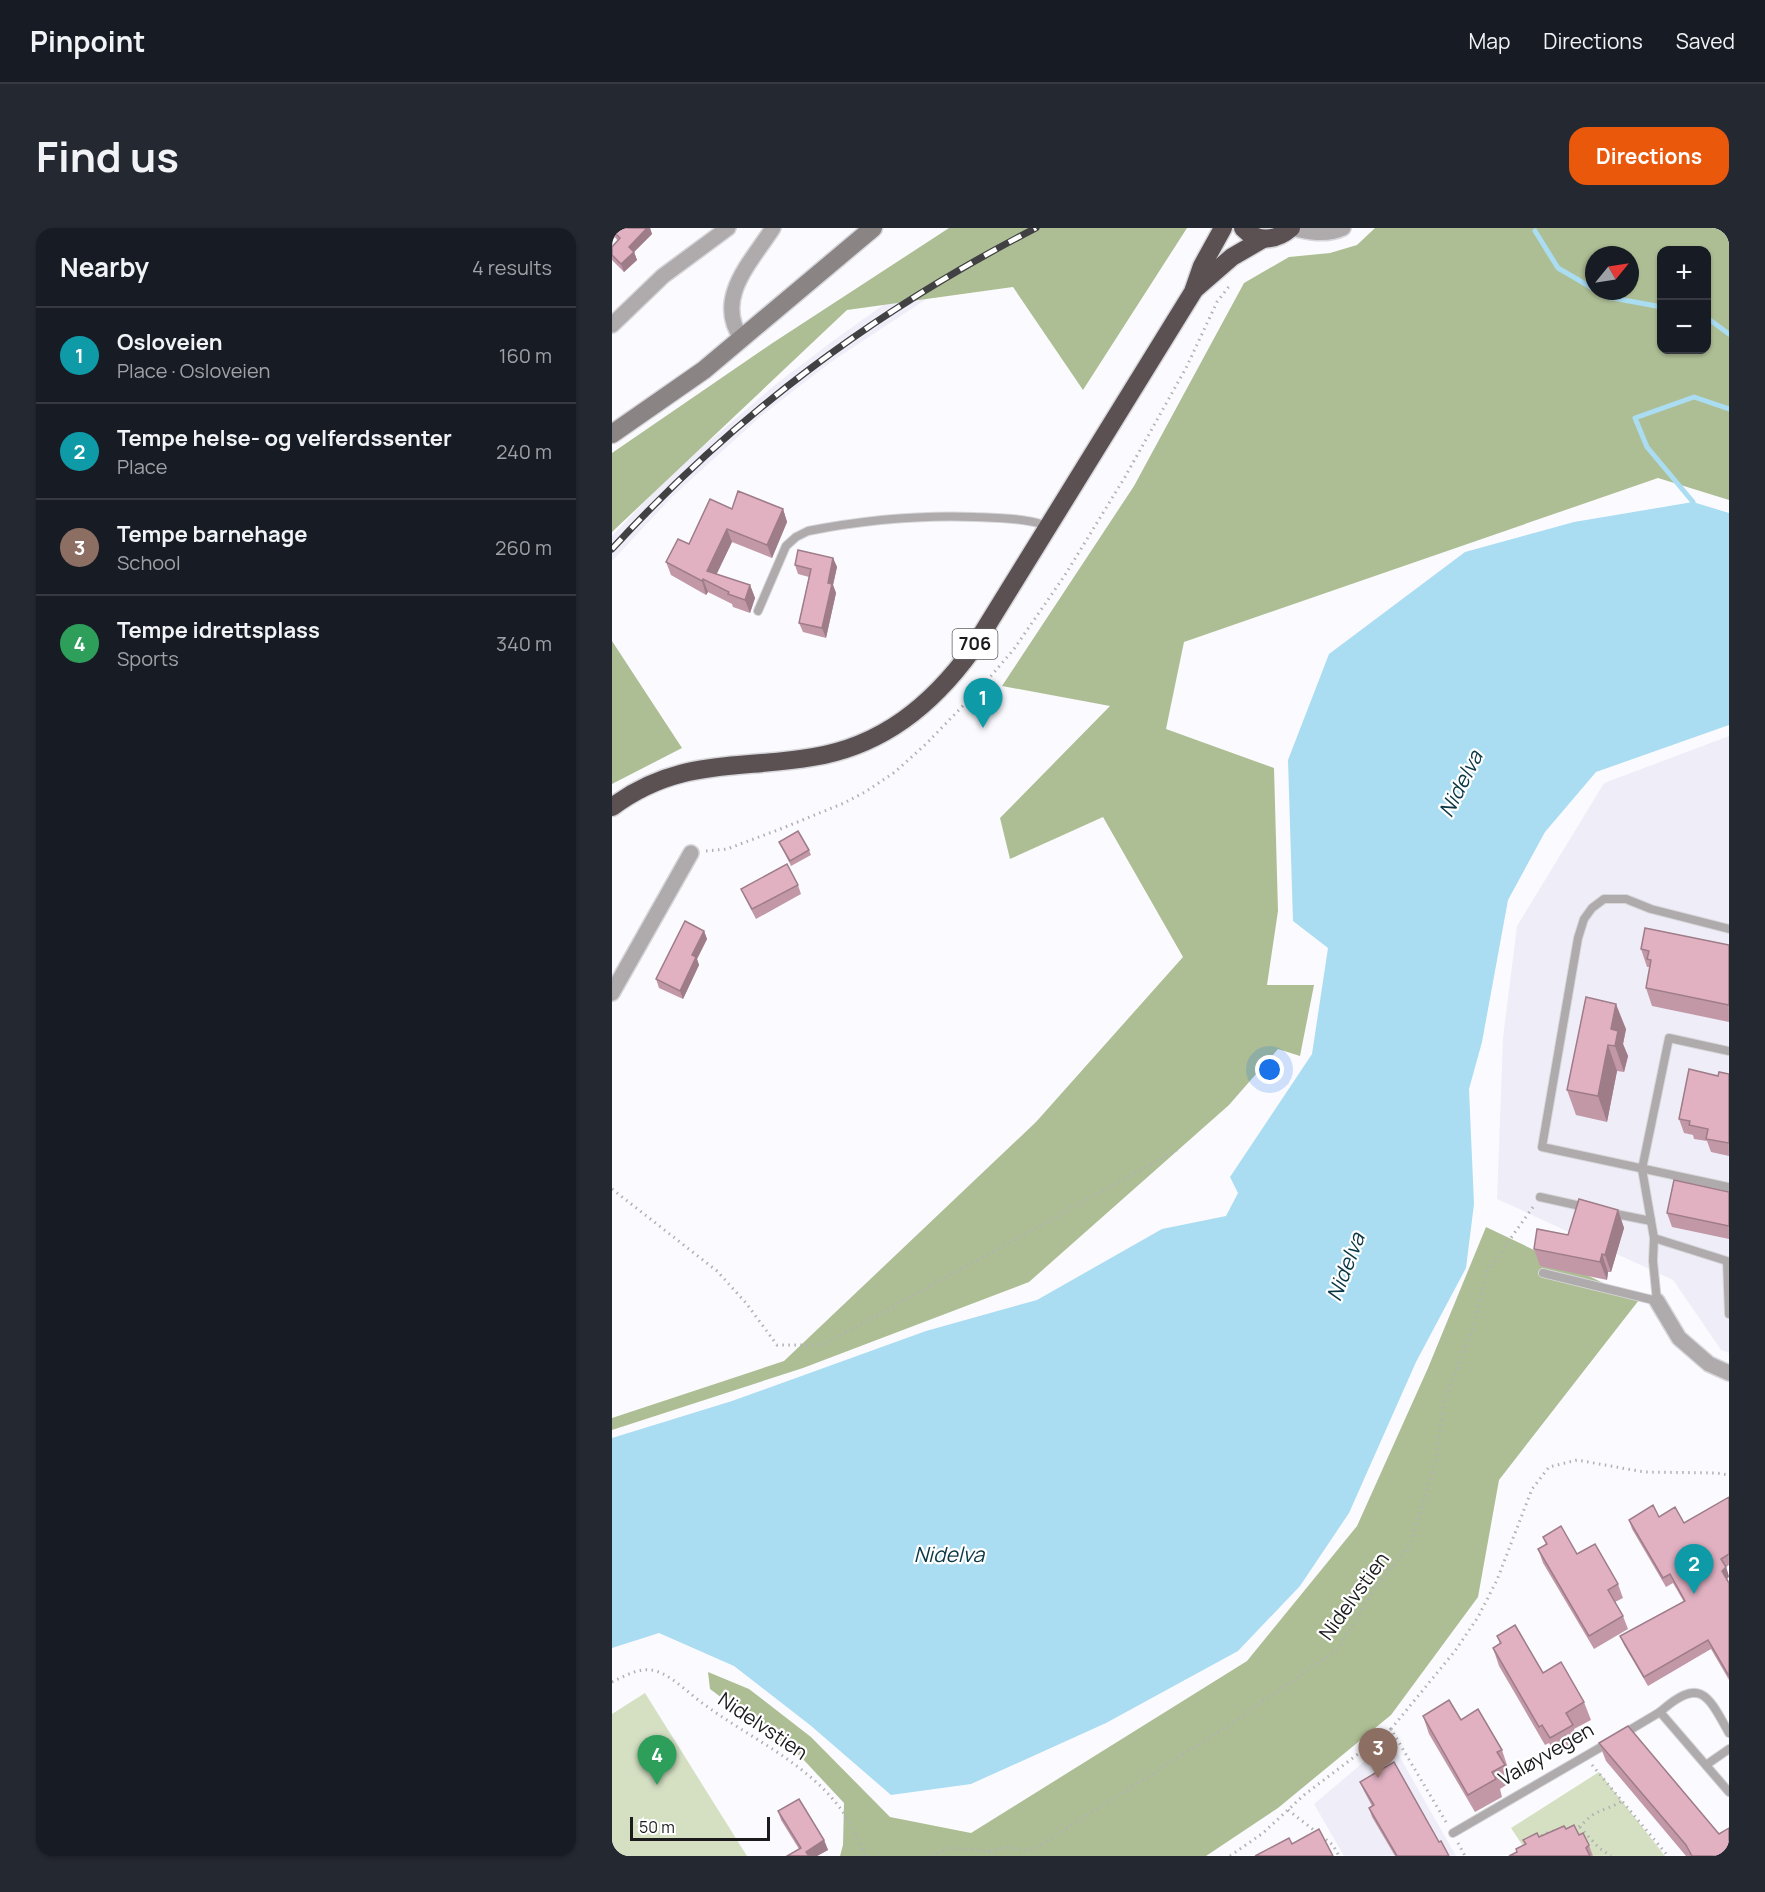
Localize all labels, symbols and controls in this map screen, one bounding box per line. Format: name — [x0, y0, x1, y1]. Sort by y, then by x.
text: Pinpoint — [30, 22, 145, 60]
text: Map — [1469, 27, 1510, 55]
text: Directions — [1543, 27, 1643, 55]
text: Saved — [1676, 27, 1735, 55]
text: Find us — [36, 127, 179, 185]
button: Directions — [1569, 127, 1729, 185]
north arrow — [1585, 246, 1639, 300]
map controls — [1657, 246, 1711, 354]
button: + — [1657, 246, 1711, 300]
text: Nearby — [60, 249, 149, 285]
text: 4 results — [472, 254, 552, 281]
button: − — [1657, 300, 1711, 354]
text: Osloveien — [117, 327, 223, 357]
text: 1 — [75, 342, 84, 369]
text: 160 m — [499, 342, 552, 369]
text: Place · Osloveien — [117, 357, 270, 384]
text: Tempe helse- og velferdssenter — [117, 423, 452, 453]
text: 2 — [74, 438, 85, 465]
text: 240 m — [496, 438, 552, 465]
text: Place — [117, 453, 167, 480]
text: Tempe barnehage — [117, 519, 308, 549]
text: 3 — [74, 534, 85, 561]
text: 260 m — [495, 534, 552, 561]
text: School — [117, 549, 181, 576]
text: Tempe idrettsplass — [117, 615, 320, 645]
road number: 706 — [952, 629, 998, 659]
text: 4 — [73, 630, 86, 657]
text: 340 m — [496, 630, 552, 657]
text: Sports — [117, 645, 179, 672]
pin: 1 — [964, 678, 1003, 728]
water label: Nidelva — [1432, 745, 1489, 821]
your location — [1255, 1055, 1284, 1084]
water label: Nidelva — [1319, 1227, 1371, 1305]
water label: Nidelva — [914, 1540, 986, 1568]
pin: 2 — [1674, 1544, 1714, 1594]
street label: Nidelvstien — [1312, 1546, 1395, 1645]
street label: Nidelvstien — [713, 1686, 813, 1766]
street label: Valøyvegen — [1493, 1716, 1598, 1792]
pin: 3 — [1358, 1728, 1398, 1778]
pin: 4 — [638, 1736, 676, 1785]
scale bar — [630, 1814, 770, 1842]
text: 50 m — [639, 1816, 675, 1838]

